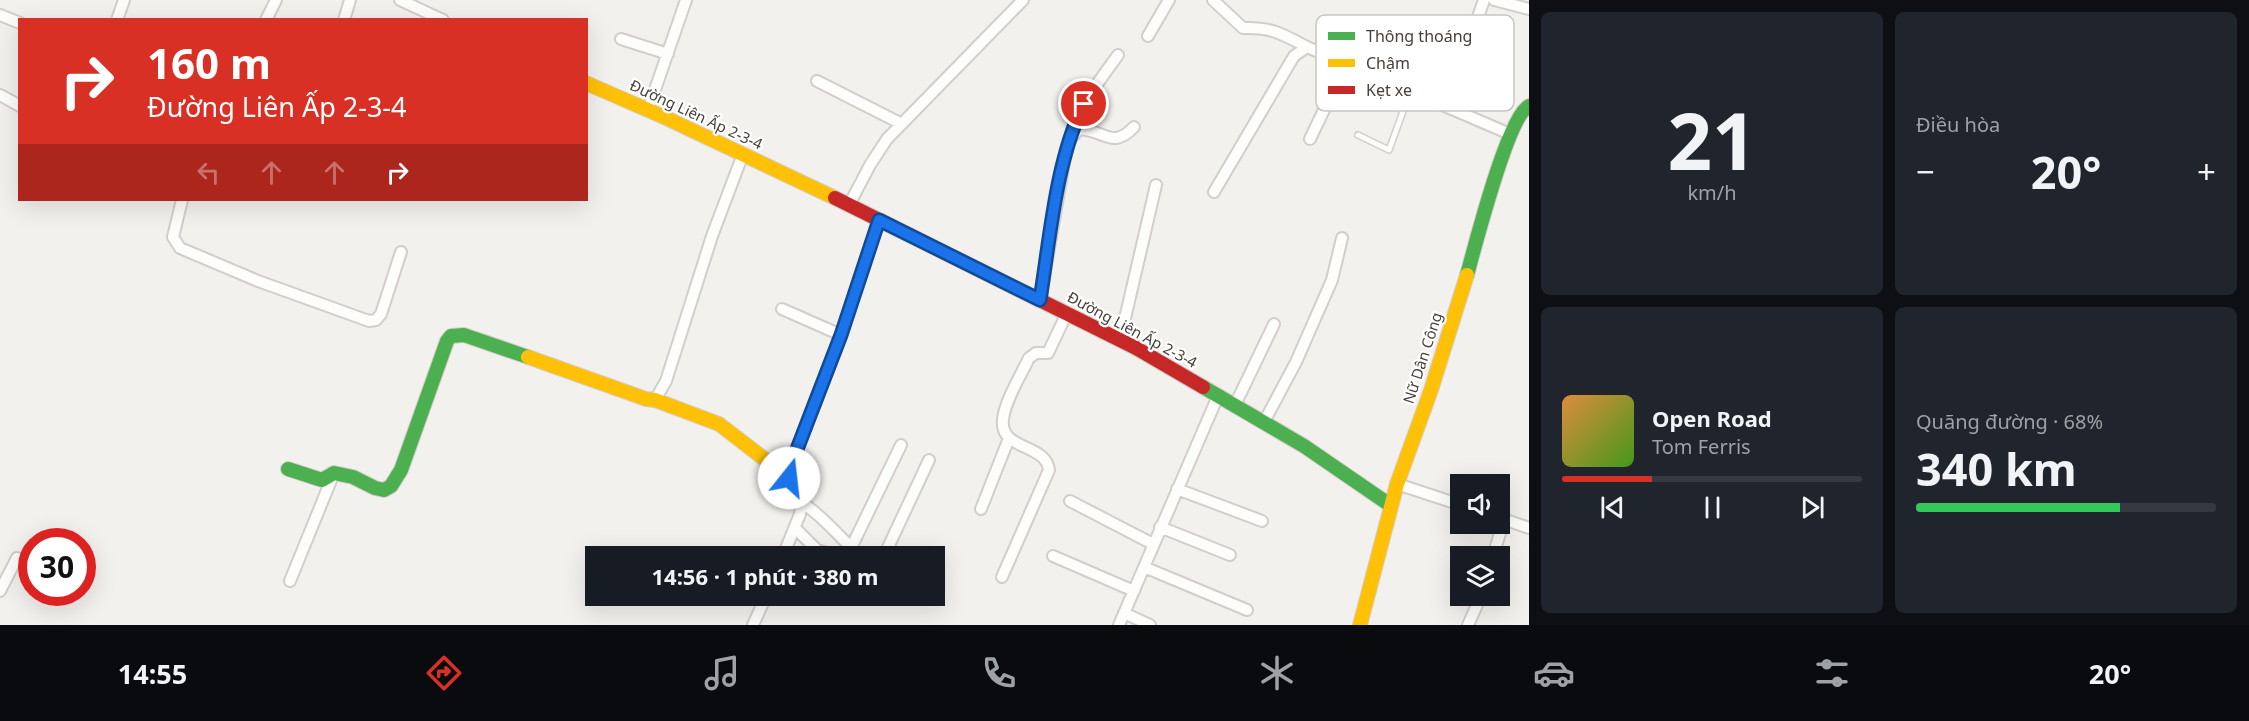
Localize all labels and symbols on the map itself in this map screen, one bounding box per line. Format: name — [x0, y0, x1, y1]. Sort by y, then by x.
legend — [1316, 15, 1514, 111]
text: Thông thoáng — [1366, 25, 1472, 47]
text: Chậm — [1366, 52, 1410, 74]
street label: Đường Liên Ấp 2-3-4 — [627, 75, 766, 154]
pin — [1058, 78, 1109, 129]
text: Kẹt xe — [1366, 79, 1412, 101]
street label: Đường Liên Ấp 2-3-4 — [1064, 286, 1201, 372]
street label: Nữ Dân Công — [1398, 309, 1446, 406]
position arrow — [757, 446, 821, 510]
speed limit sign: 30 — [18, 528, 96, 606]

